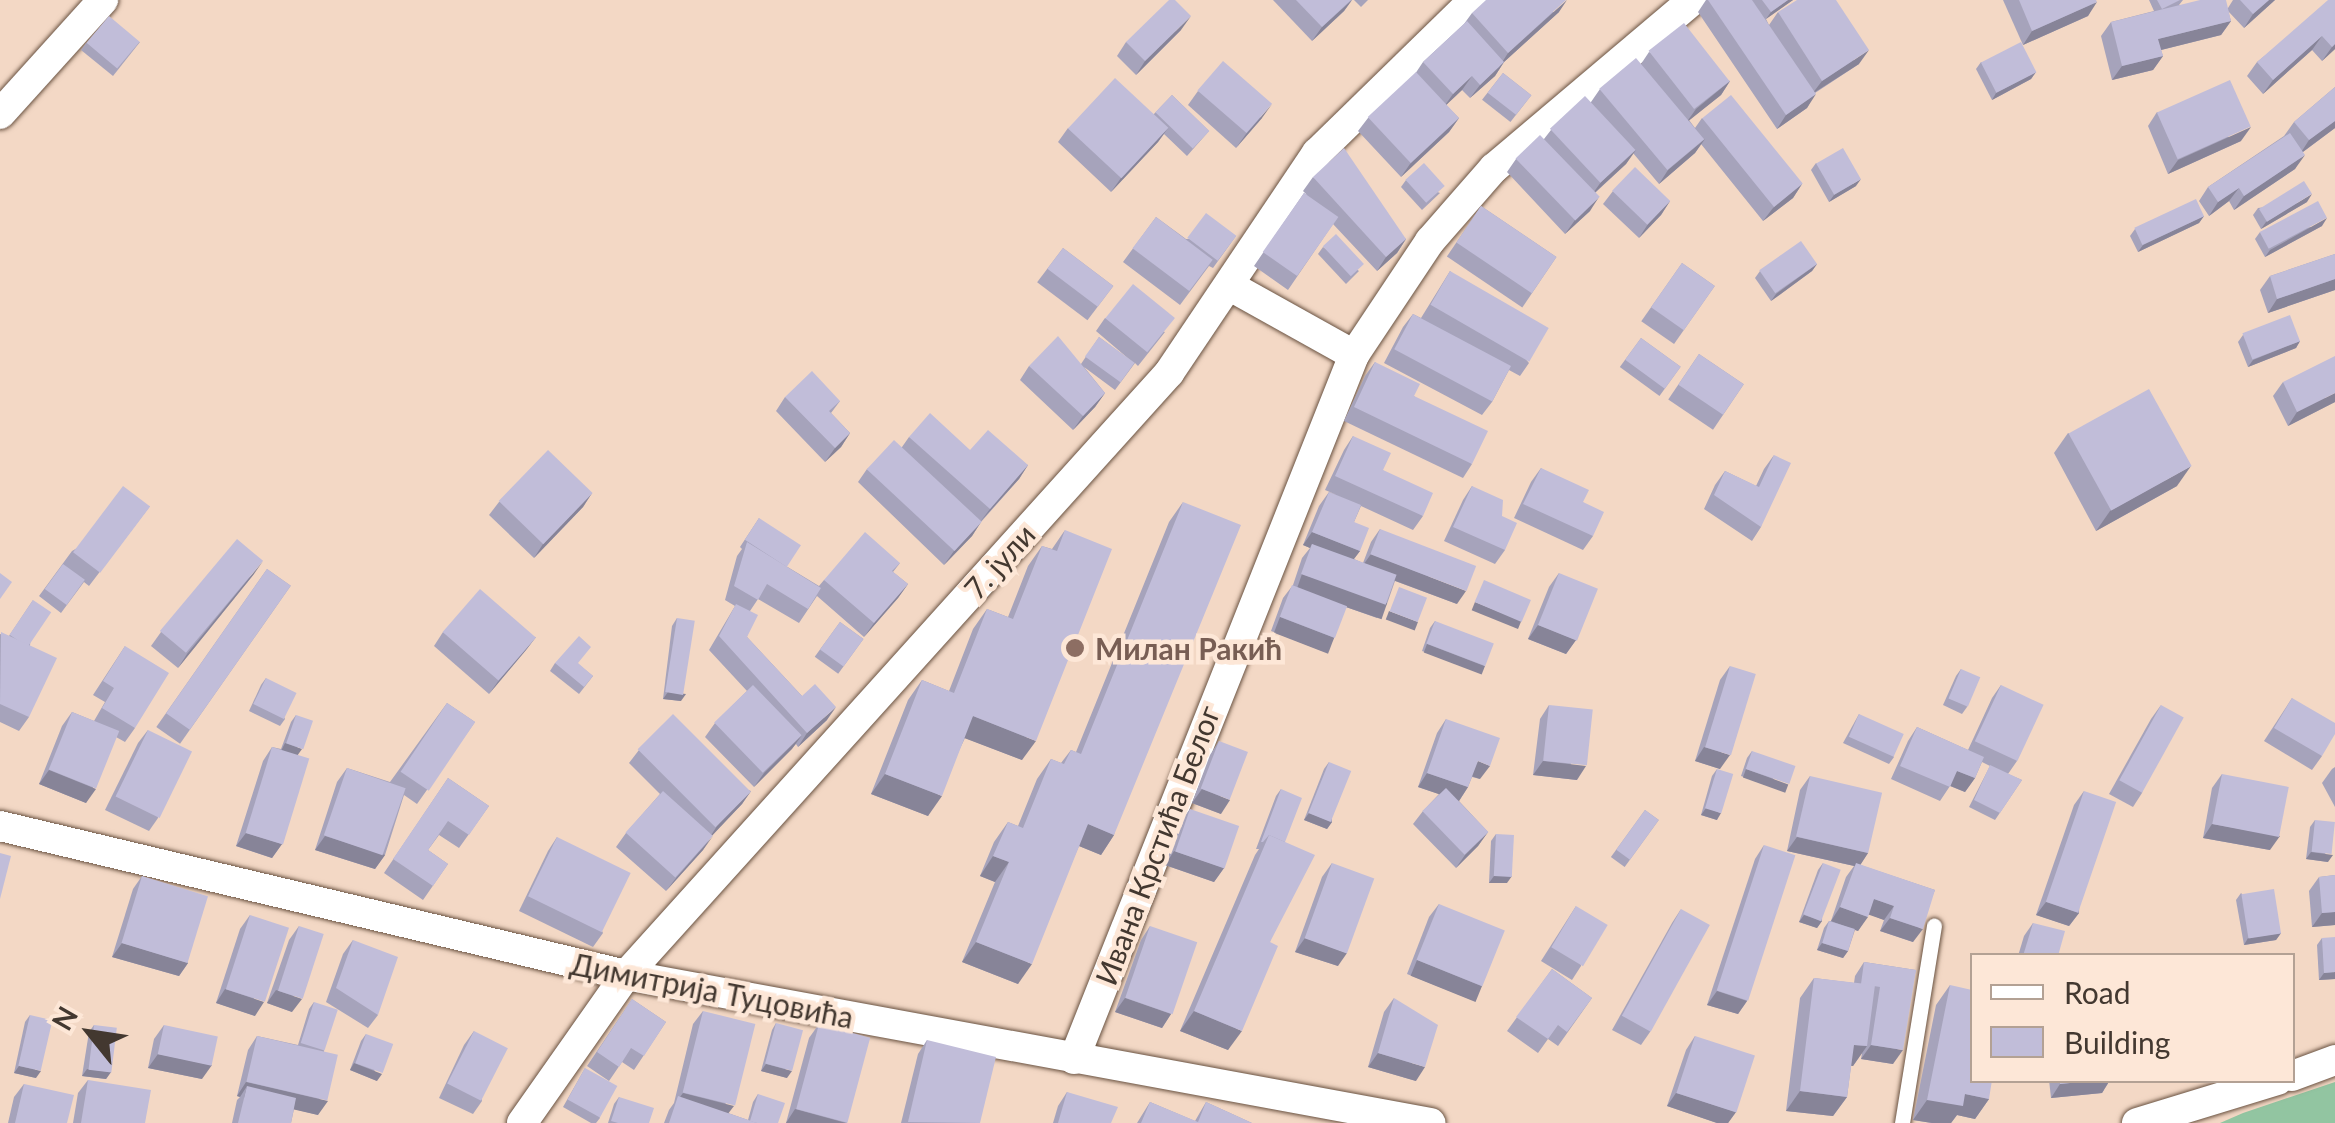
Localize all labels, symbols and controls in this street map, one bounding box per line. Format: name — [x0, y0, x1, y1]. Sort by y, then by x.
street label: 7. јули — [956, 516, 1042, 606]
place label: Милан Ракић — [1095, 630, 1282, 666]
marker: Милан Ракић — [1064, 637, 1086, 659]
street label: Ивана Крстића Белог — [1087, 700, 1227, 990]
street label: Димитрија Туцовића — [568, 945, 856, 1035]
legend — [1970, 953, 2295, 1083]
text: Road — [2064, 974, 2131, 1010]
north arrow — [40, 983, 140, 1083]
text: N — [44, 1000, 84, 1036]
text: Building — [2064, 1024, 2170, 1060]

